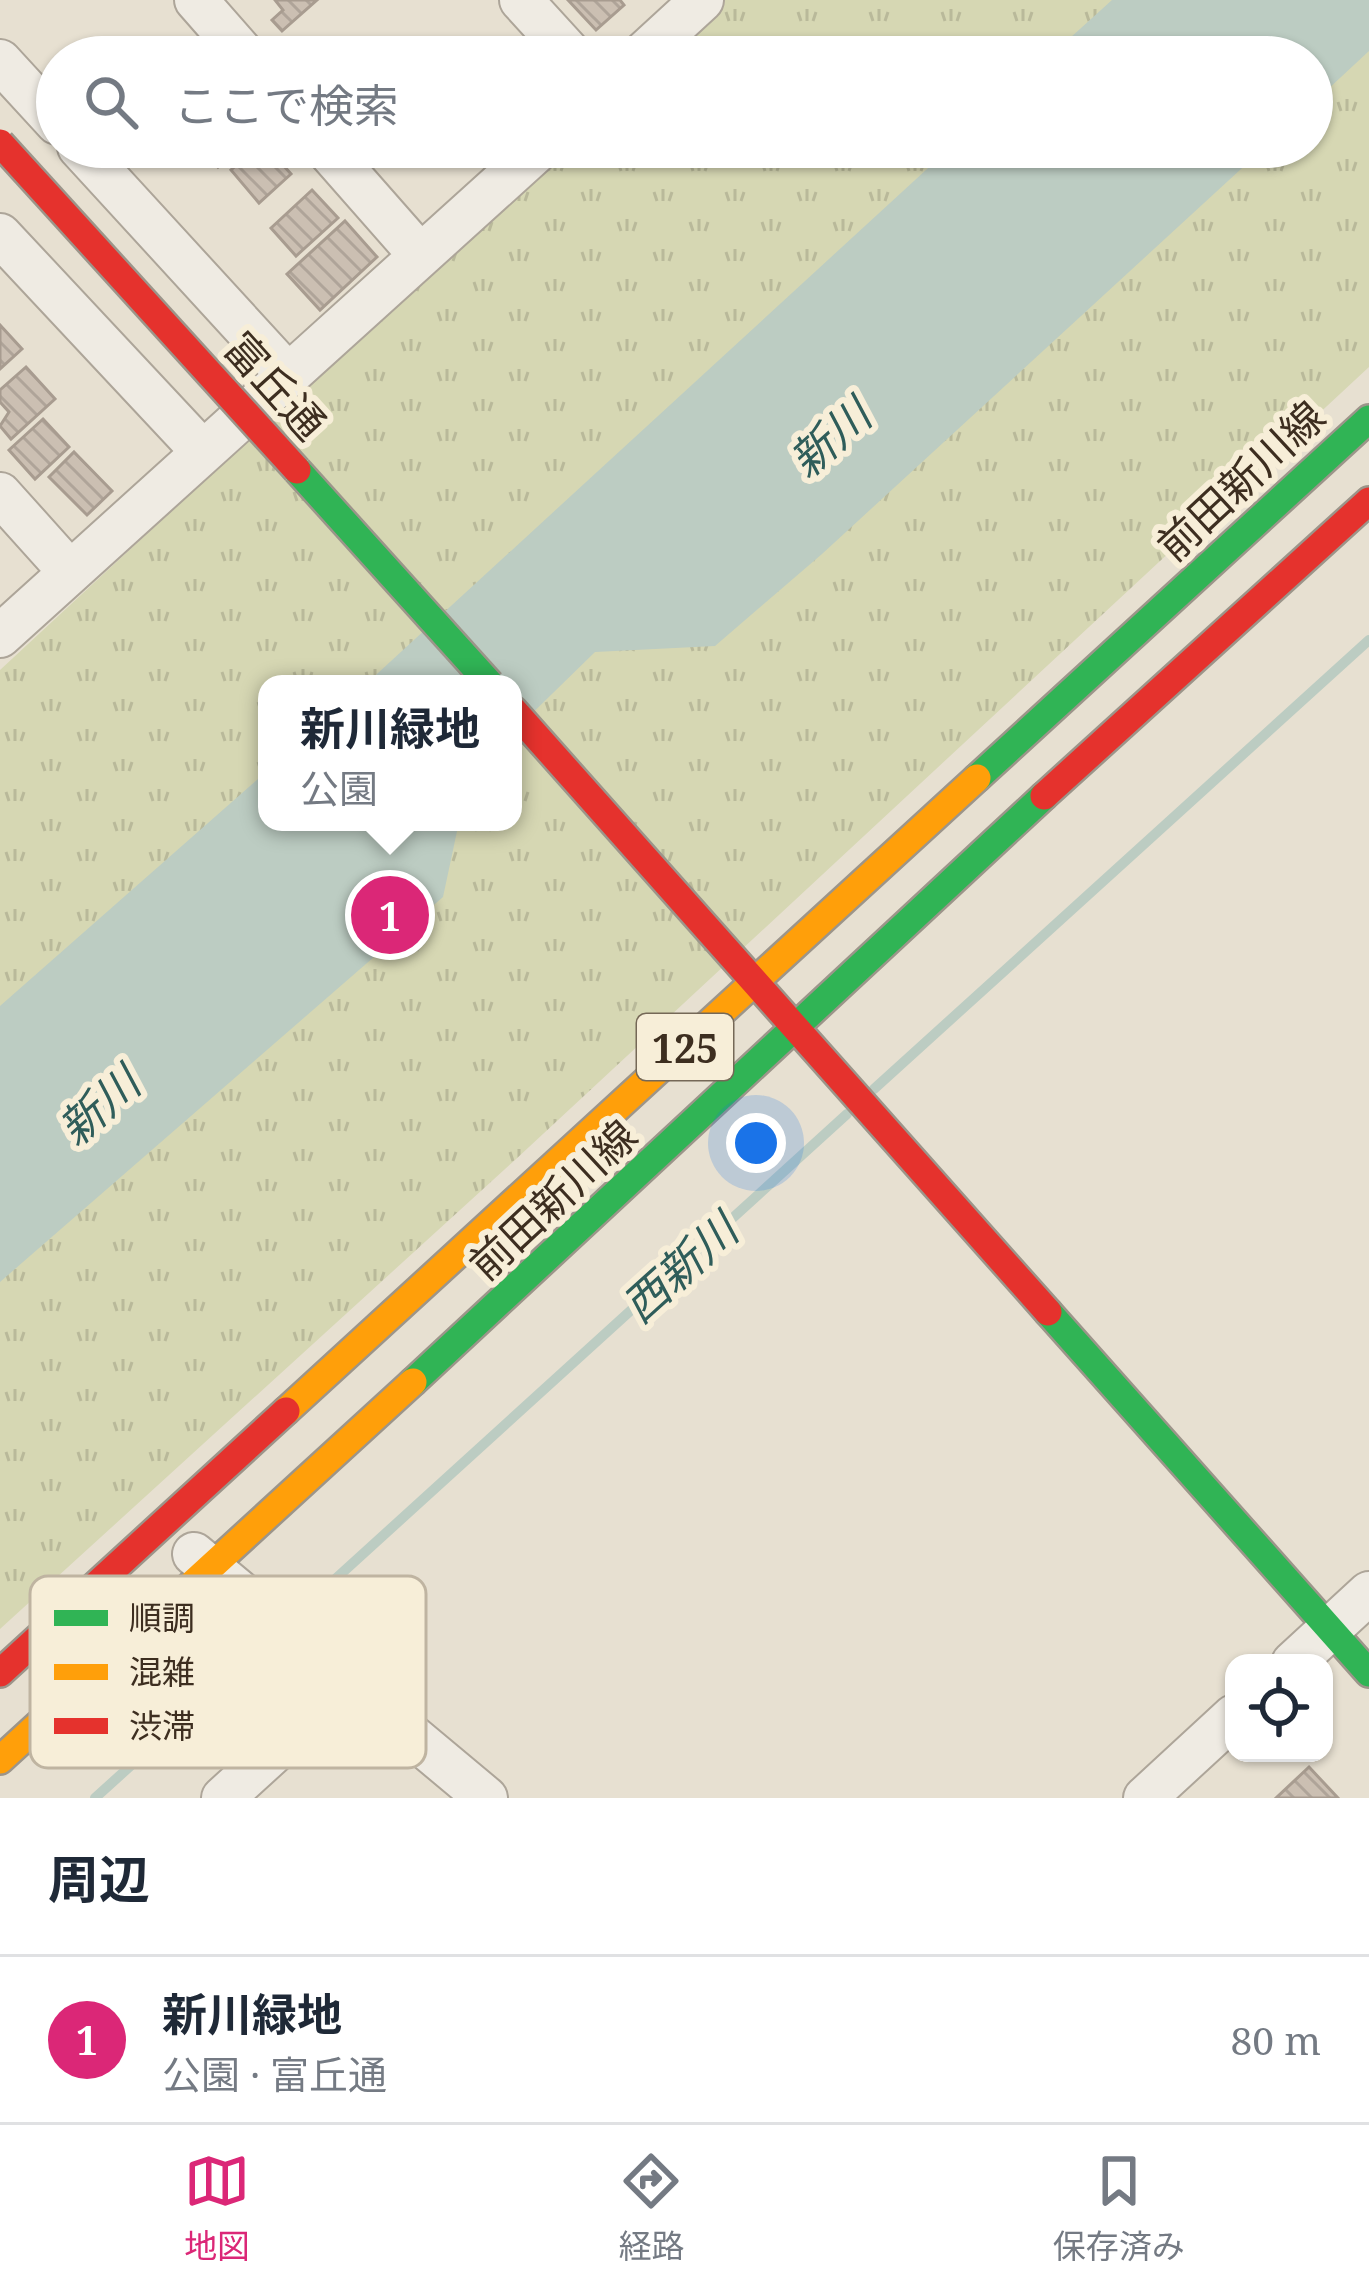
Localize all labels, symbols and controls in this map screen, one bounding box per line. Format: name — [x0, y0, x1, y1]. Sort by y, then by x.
search box — [36, 36, 1333, 168]
icon: search — [78, 69, 144, 135]
text: ここで検索 — [174, 74, 399, 135]
street label: 富丘通 — [213, 319, 339, 451]
water label: 新川 — [775, 382, 886, 490]
street label: 前田新川線 — [1144, 388, 1336, 572]
popup — [258, 675, 522, 831]
text: 新川緑地 — [300, 697, 480, 758]
text: 公園 — [300, 761, 378, 814]
pin: 1 — [351, 870, 429, 960]
road number: 125 — [637, 1014, 733, 1080]
water label: 新川 — [44, 1050, 155, 1158]
street label: 前田新川線 — [456, 1107, 648, 1291]
your location — [726, 1113, 786, 1173]
water label: 西新川 — [608, 1196, 753, 1335]
legend — [30, 1576, 426, 1768]
text: 順調 — [129, 1595, 195, 1640]
text: 混雑 — [129, 1649, 195, 1694]
map controls — [1225, 1654, 1333, 1762]
button: locate — [1225, 1654, 1333, 1762]
text: 渋滞 — [129, 1703, 195, 1748]
text: 周辺 — [48, 1843, 150, 1913]
text: 新川緑地 — [162, 1983, 342, 2044]
text: 1 — [76, 2013, 98, 2066]
text: 80 m — [1230, 2013, 1321, 2066]
text: 公園 · 富丘通 — [162, 2047, 387, 2100]
tab: 地図 — [184, 2148, 250, 2268]
tab: 経路 — [618, 2148, 684, 2268]
tab: 保存済み — [1053, 2148, 1185, 2268]

